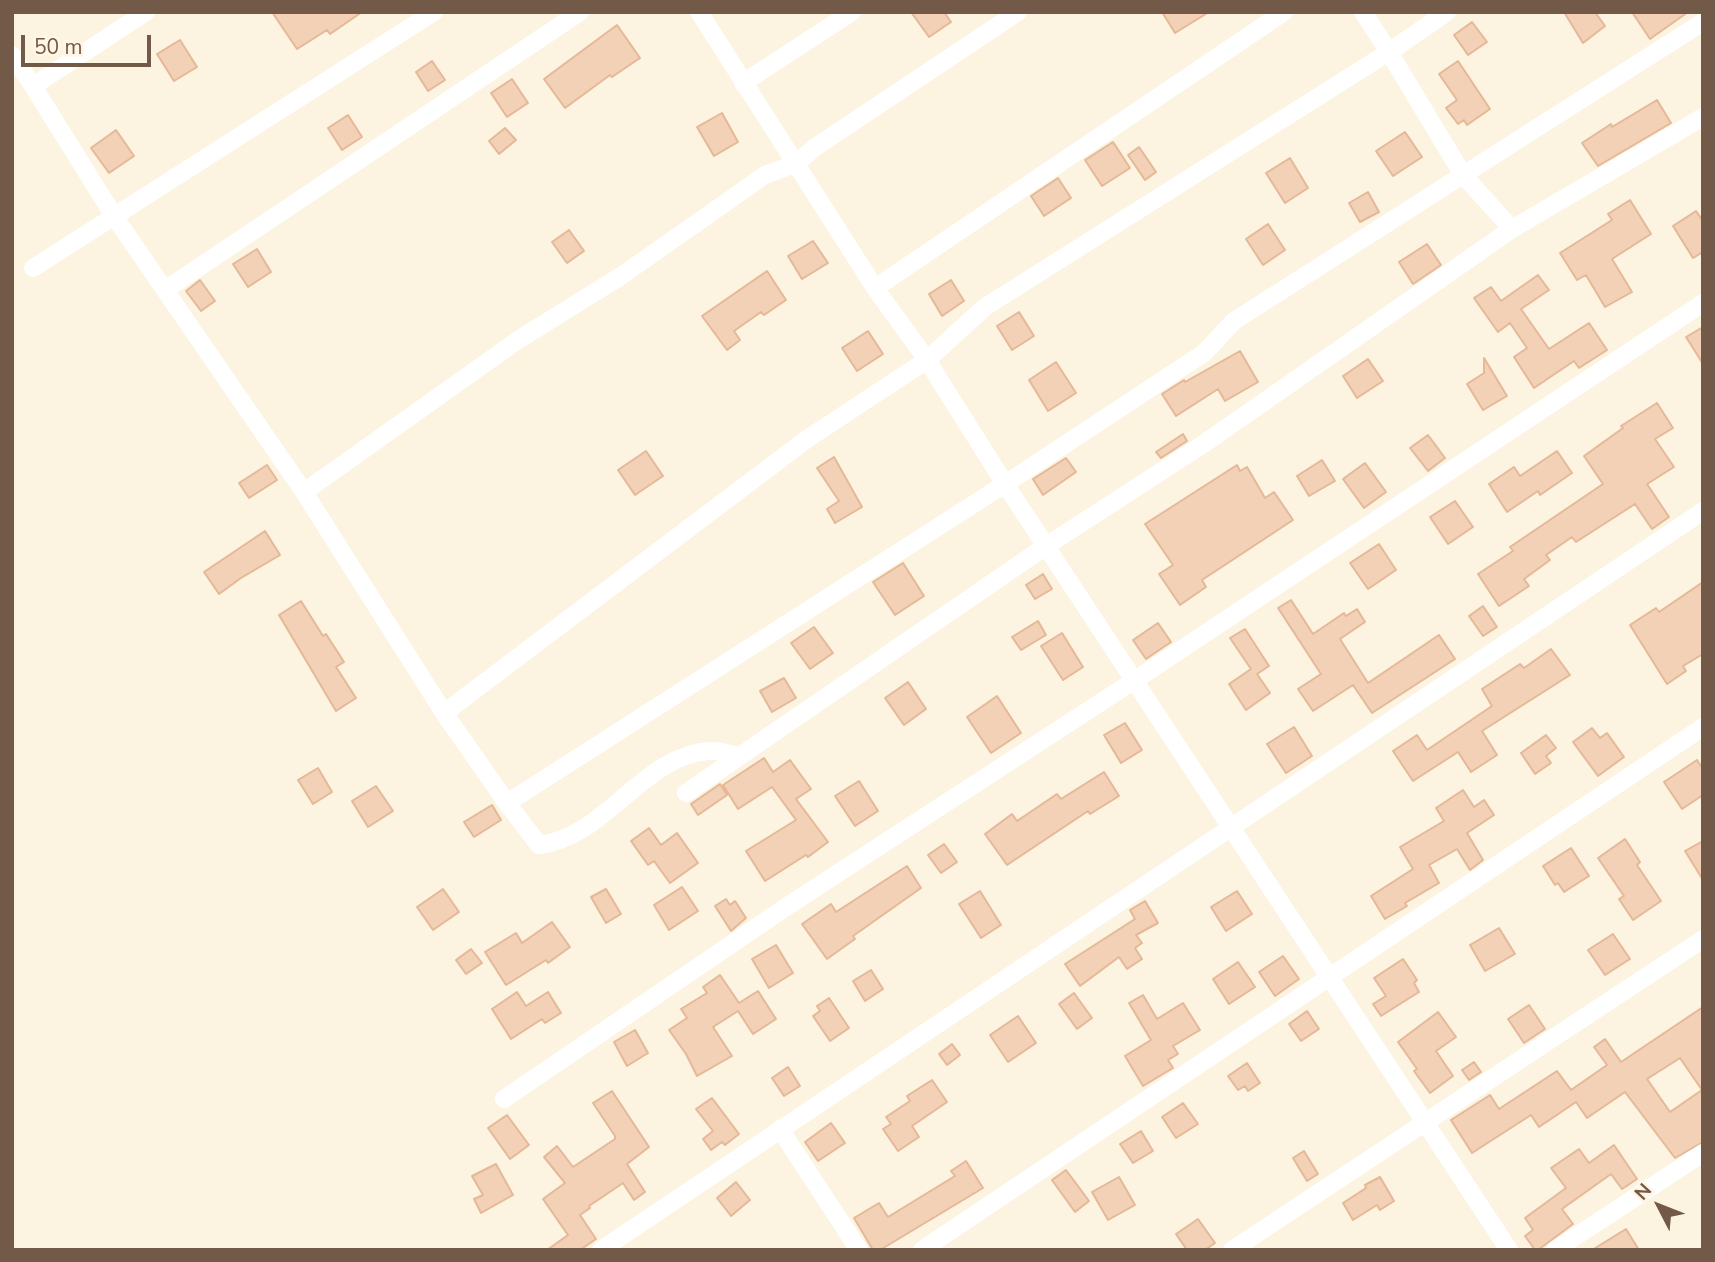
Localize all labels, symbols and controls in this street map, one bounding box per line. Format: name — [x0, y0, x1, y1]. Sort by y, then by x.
scale bar — [24, 21, 154, 65]
text: 50 m — [34, 33, 83, 61]
north arrow — [1624, 1171, 1694, 1241]
text: N — [1629, 1178, 1658, 1206]

